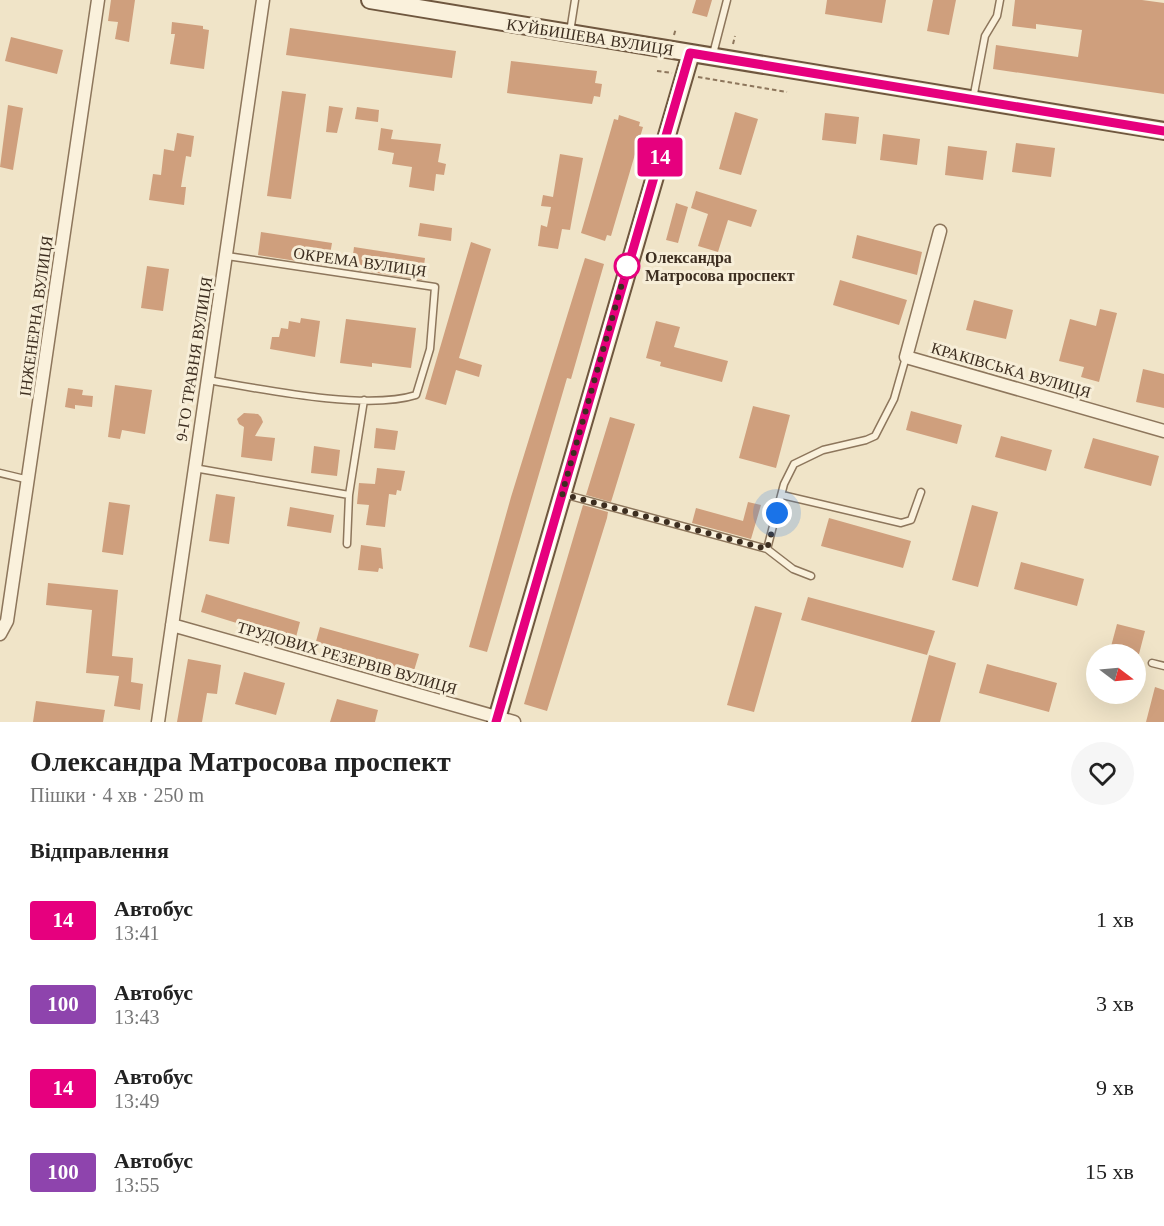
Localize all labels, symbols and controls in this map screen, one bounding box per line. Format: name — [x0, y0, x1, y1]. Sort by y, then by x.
street label: КУЙБИШЕВА ВУЛИЦЯ — [505, 14, 675, 60]
line badge: 14 — [633, 138, 687, 176]
text: 14 — [650, 145, 671, 169]
street label: ІНЖЕНЕРНА ВУЛИЦЯ — [16, 234, 57, 397]
street label: ОКРЕМА ВУЛИЦЯ — [292, 244, 428, 281]
place label: Олександра Матросова проспект — [645, 249, 795, 285]
marker: Олександра Матросова проспект — [614, 253, 640, 279]
street label: 9-ГО ТРАВНЯ ВУЛИЦЯ — [173, 275, 216, 443]
street label: КРАКІВСЬКА ВУЛИЦЯ — [929, 339, 1093, 402]
your location — [762, 498, 792, 528]
street label: ТРУДОВИХ РЕЗЕРВІВ ВУЛИЦЯ — [235, 618, 459, 699]
north arrow — [1086, 644, 1146, 704]
map controls — [1086, 644, 1146, 704]
button: heart — [1071, 742, 1134, 805]
text: Олександра Матросова проспект — [30, 746, 451, 777]
text: Пішки · 4 хв · 250 m — [30, 784, 204, 806]
text: Відправлення — [30, 838, 169, 863]
text: Автобус — [114, 896, 193, 921]
text: 1 хв — [1096, 907, 1134, 932]
text: 14 — [53, 908, 74, 932]
text: 13:41 — [114, 922, 160, 944]
text: Автобус — [114, 980, 193, 1005]
text: 3 хв — [1096, 991, 1134, 1016]
text: 100 — [47, 992, 79, 1016]
text: 13:43 — [114, 1006, 160, 1028]
text: Автобус — [114, 1064, 193, 1089]
text: 9 хв — [1096, 1075, 1134, 1100]
text: 14 — [53, 1076, 74, 1100]
text: 13:49 — [114, 1090, 160, 1112]
text: Автобус — [114, 1148, 193, 1173]
text: 15 хв — [1085, 1159, 1134, 1184]
text: 100 — [47, 1160, 79, 1184]
text: 13:55 — [114, 1174, 160, 1196]

